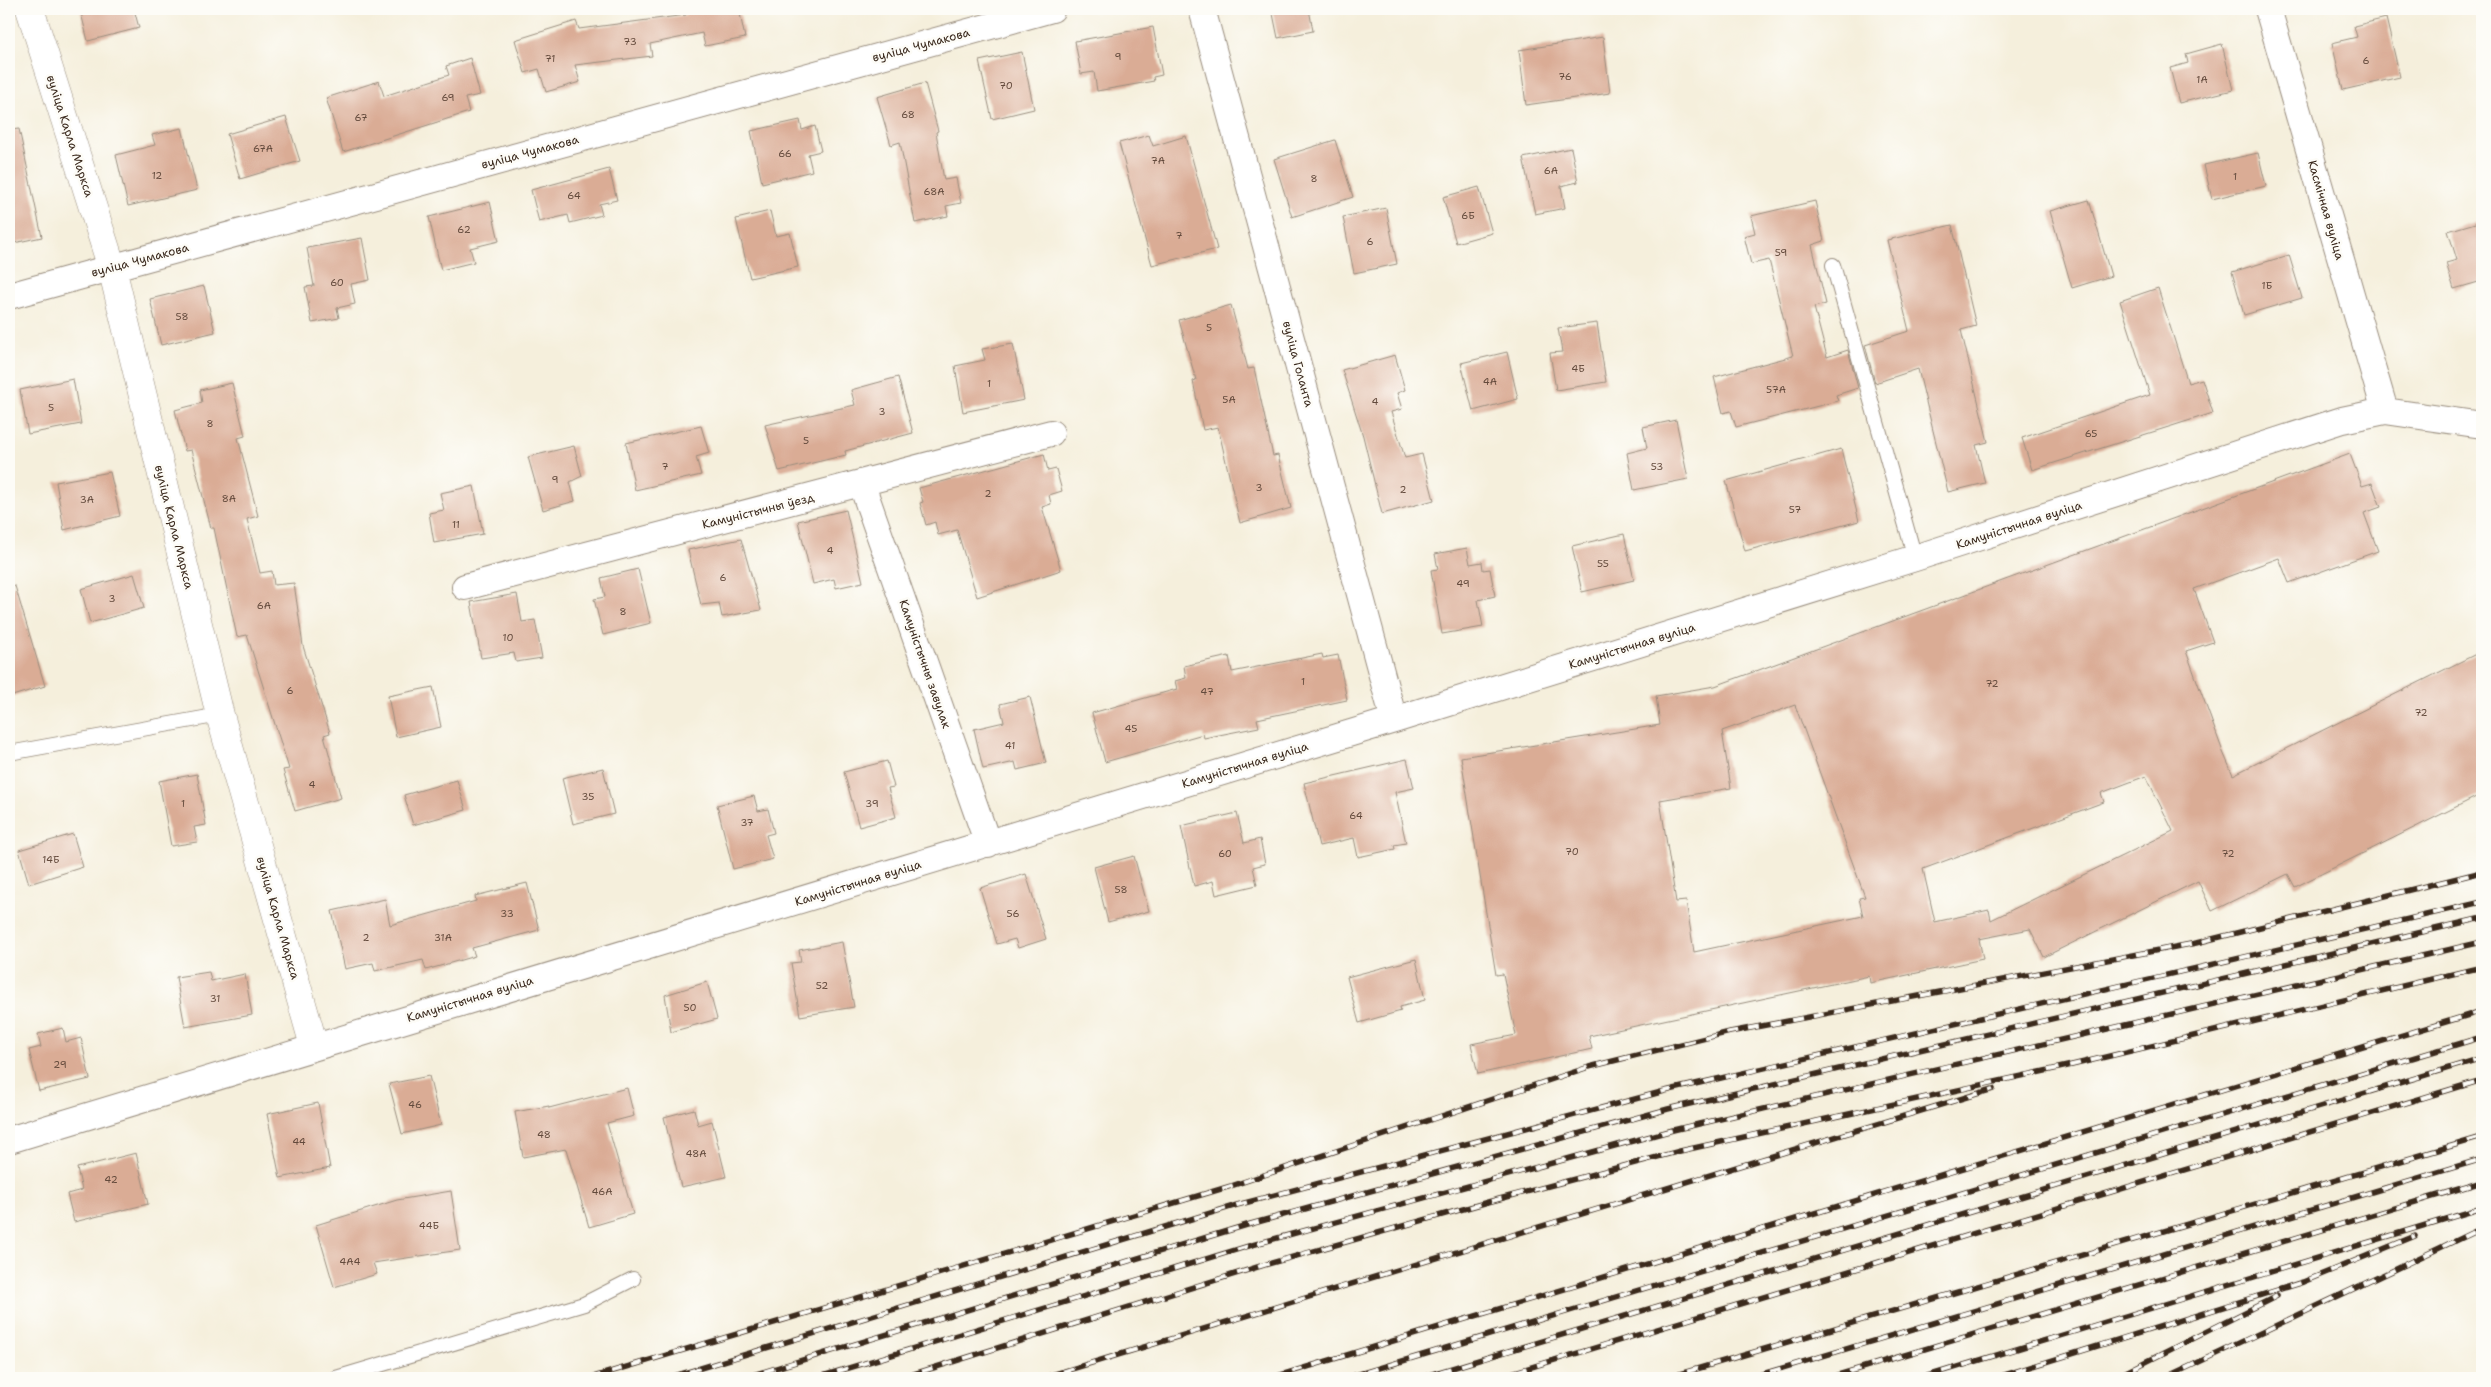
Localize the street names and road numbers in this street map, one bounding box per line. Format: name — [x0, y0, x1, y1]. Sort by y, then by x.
street label: вуліца Чумакова — [870, 24, 972, 66]
street label: вуліца Карла Маркса — [43, 73, 97, 200]
street label: вуліца Чумакова — [479, 131, 581, 173]
street label: Касмічная вуліца — [2304, 158, 2348, 262]
street label: вуліца Чумакова — [89, 239, 191, 281]
street label: вуліца Голанта — [1279, 319, 1317, 409]
street label: вуліца Карла Маркса — [151, 463, 197, 591]
street label: Камуністычны ўезд — [700, 489, 816, 533]
street label: Камуністычная вуліца — [1954, 497, 2084, 553]
street label: Камуністычны завулак — [895, 597, 955, 731]
street label: Камуністычная вуліца — [1567, 619, 1698, 673]
street label: Камуністычная вуліца — [1180, 738, 1311, 792]
street label: вуліца Карла Маркса — [253, 855, 303, 982]
street label: Камуністычная вуліца — [793, 856, 924, 910]
street label: Камуністычная вуліца — [405, 972, 536, 1026]

